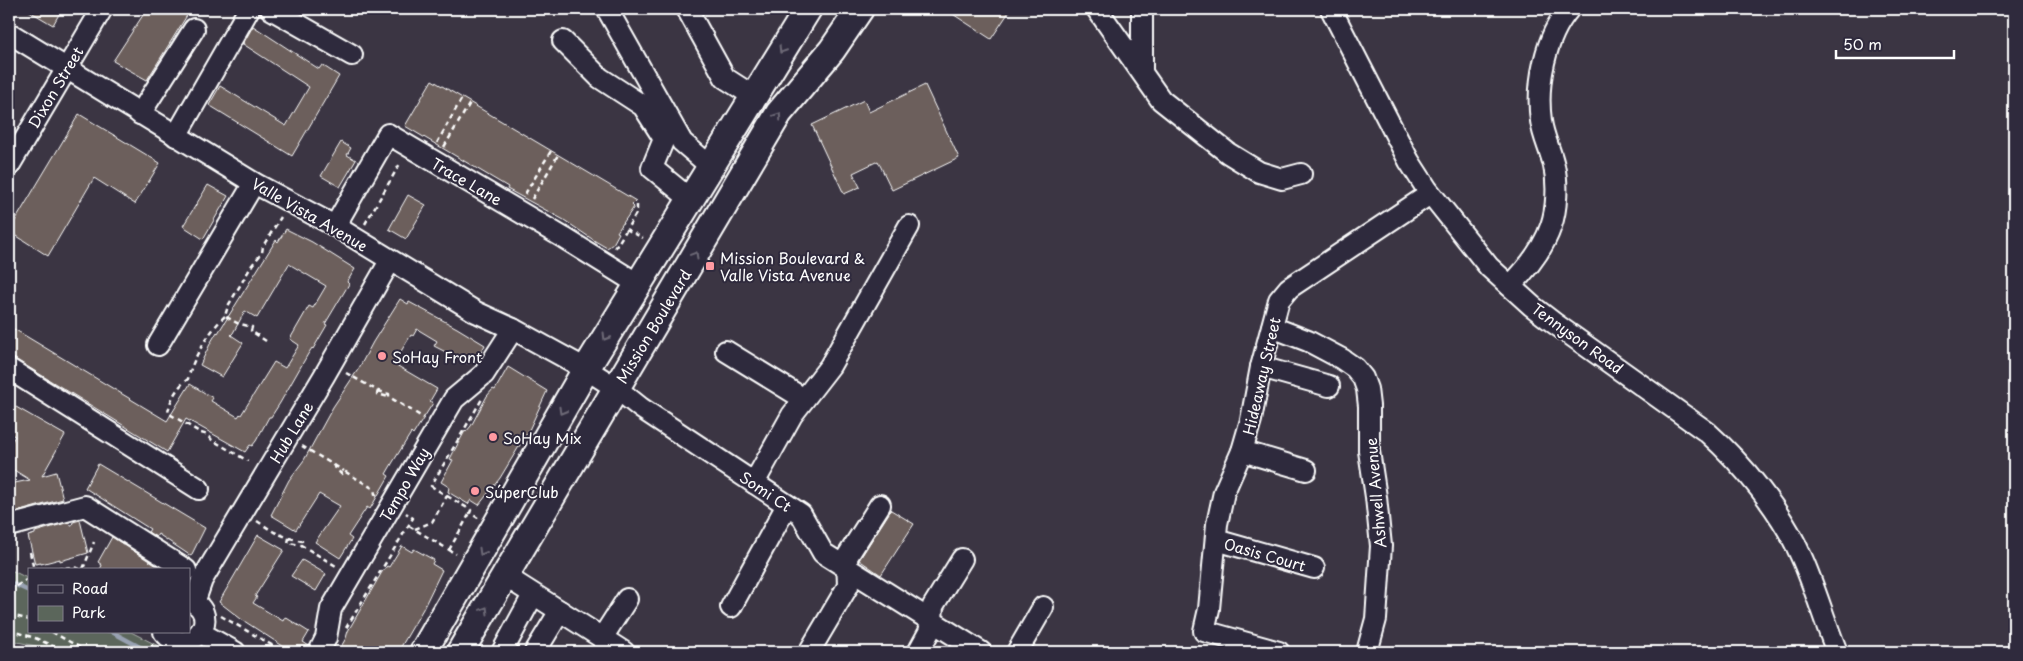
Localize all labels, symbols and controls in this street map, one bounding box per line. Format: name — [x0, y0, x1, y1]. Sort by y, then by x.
scale bar — [1836, 28, 1953, 60]
text: 50 m — [1843, 32, 1882, 55]
street label: Dixon Street — [21, 42, 89, 132]
one-way arrow — [779, 44, 788, 54]
one-way arrow — [772, 112, 781, 122]
street label: Trace Lane — [427, 151, 507, 211]
street label: Valle Vista Avenue — [248, 171, 372, 257]
place label: Mission Boulevard & Valle Vista Avenue — [720, 246, 865, 286]
one-way arrow — [688, 252, 698, 261]
marker: Mission Boulevard & Valle Vista Avenue — [704, 260, 716, 272]
street label: Mission Boulevard — [610, 265, 696, 387]
street label: Tennyson Road — [1528, 297, 1628, 379]
street label: Hideaway Street — [1236, 315, 1286, 437]
one-way arrow — [602, 331, 612, 340]
place label: SoHay Front — [392, 345, 482, 368]
marker: SoHay Front — [376, 350, 388, 362]
street label: Hub Lane — [264, 397, 318, 467]
one-way arrow — [559, 405, 569, 414]
place label: SoHay Mix — [503, 426, 582, 449]
marker: SoHay Mix — [487, 431, 499, 443]
street label: Ashwell Avenue — [1359, 437, 1391, 549]
street label: Tempo Way — [373, 442, 435, 526]
street label: Somi Ct — [735, 465, 797, 517]
place label: SúperClub — [485, 480, 559, 503]
marker: SúperClub — [469, 485, 481, 497]
street label: Oasis Court — [1221, 531, 1309, 577]
one-way arrow — [478, 547, 488, 556]
legend — [28, 568, 190, 634]
text: Road — [72, 576, 108, 599]
text: Park — [72, 600, 106, 623]
one-way arrow — [478, 607, 488, 616]

